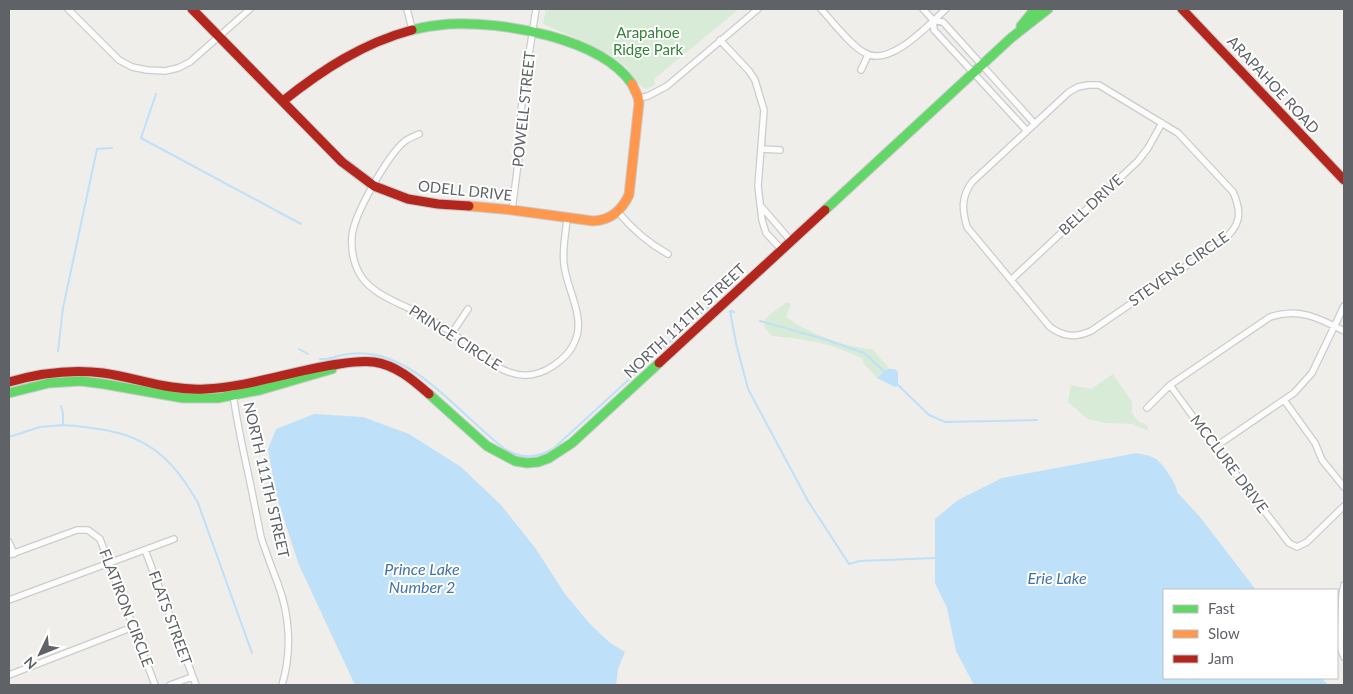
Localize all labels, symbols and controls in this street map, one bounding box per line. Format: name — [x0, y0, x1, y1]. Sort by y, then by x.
park label: Arapahoe Ridge Park — [613, 23, 683, 58]
street label: ARAPAHOE ROAD — [1224, 32, 1324, 137]
street label: POWELL STREET — [508, 50, 538, 168]
street label: BELL DRIVE — [1055, 170, 1126, 238]
street label: ODELL DRIVE — [417, 176, 513, 204]
street label: STEVENS CIRCLE — [1125, 227, 1232, 309]
street label: NORTH 111TH STREET — [620, 259, 749, 381]
street label: PRINCE CIRCLE — [406, 301, 505, 374]
street label: NORTH 111TH STREET — [240, 400, 294, 560]
street label: MCCLURE DRIVE — [1187, 411, 1272, 516]
street label: FLATIRON CIRCLE — [96, 546, 158, 669]
water label: Prince Lake Number 2 — [384, 559, 460, 596]
street label: FLATS STREET — [146, 568, 196, 667]
water label: Erie Lake — [1027, 568, 1087, 587]
legend — [1163, 589, 1338, 679]
text: Fast — [1208, 599, 1235, 617]
text: Slow — [1208, 624, 1240, 642]
north arrow — [15, 629, 65, 679]
text: Jam — [1208, 649, 1234, 667]
text: N — [20, 653, 40, 673]

